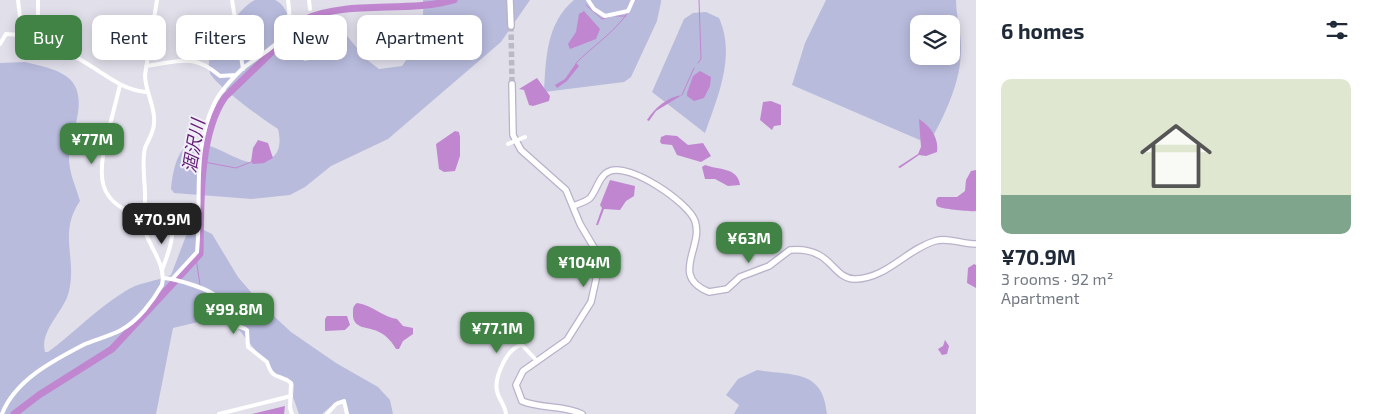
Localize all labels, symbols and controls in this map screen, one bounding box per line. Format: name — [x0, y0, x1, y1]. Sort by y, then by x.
chip: Buy — [15, 15, 82, 60]
chip: Rent — [92, 15, 166, 60]
chip: Filters — [176, 15, 264, 60]
chip: New — [274, 15, 347, 60]
chip: Apartment — [357, 15, 482, 60]
map controls — [910, 15, 960, 65]
button: layers — [910, 15, 960, 65]
icon: filters — [1323, 16, 1351, 44]
text: 6 homes — [1001, 18, 1084, 43]
icon: home — [1131, 111, 1221, 201]
water label: 涸沢川 — [177, 115, 209, 174]
pin: ¥77M — [62, 122, 122, 165]
text: ¥77M — [71, 129, 113, 148]
pin: ¥70.9M — [121, 202, 203, 245]
text: ¥70.9M — [133, 209, 191, 228]
pin: ¥63M — [719, 222, 779, 264]
text: ¥63M — [727, 228, 771, 247]
text: ¥70.9M — [1001, 244, 1076, 269]
pin: ¥104M — [549, 246, 619, 288]
text: ¥104M — [558, 252, 610, 271]
text: 3 rooms · 92 m² — [1001, 269, 1113, 288]
text: Apartment — [1001, 288, 1080, 307]
pin: ¥99.8M — [193, 292, 275, 335]
text: ¥99.8M — [205, 299, 263, 318]
pin: ¥77.1M — [456, 312, 538, 354]
text: ¥77.1M — [471, 318, 523, 337]

